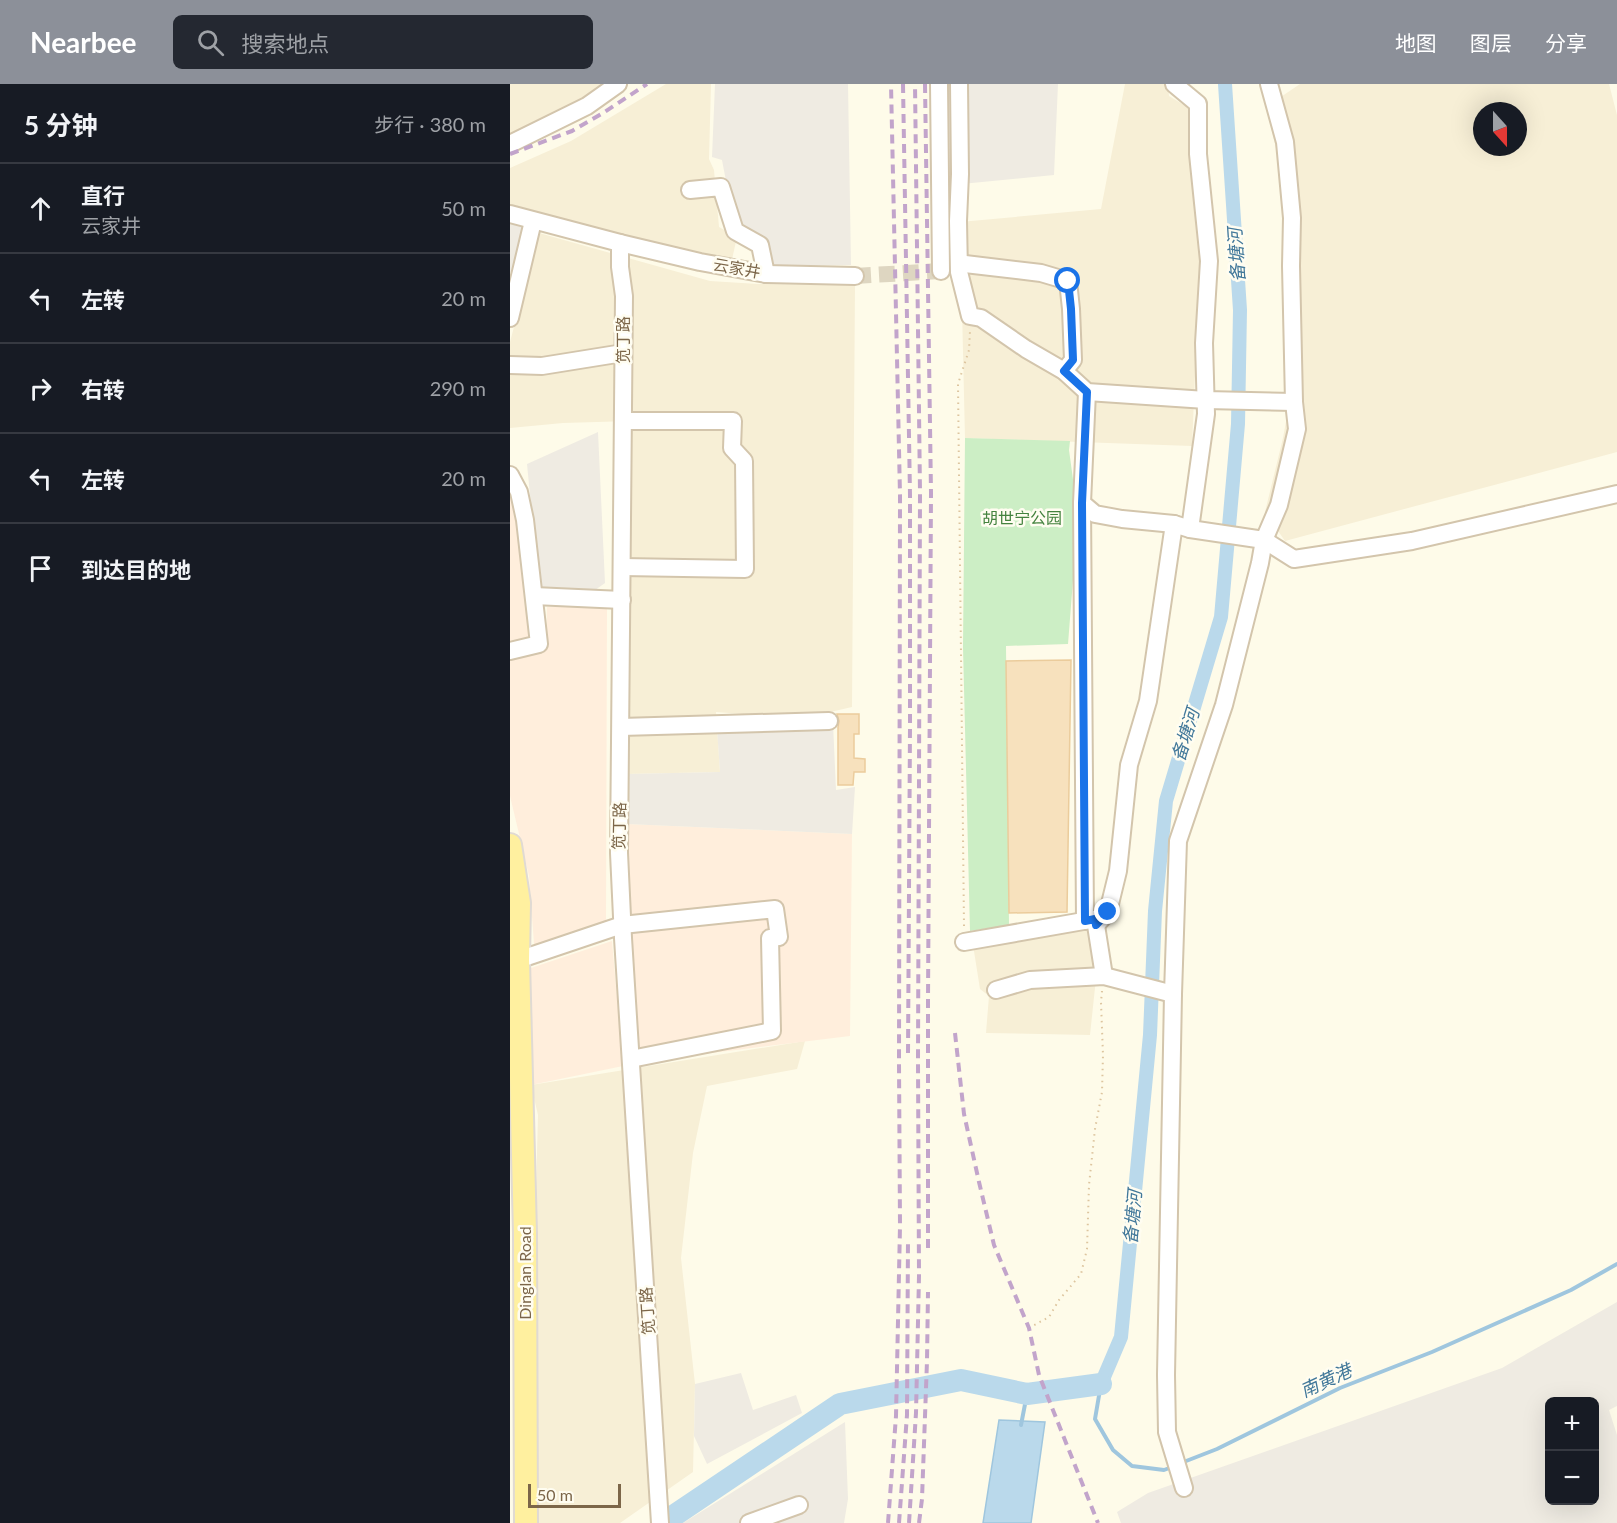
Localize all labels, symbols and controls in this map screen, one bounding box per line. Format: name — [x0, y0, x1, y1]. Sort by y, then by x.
search box — [173, 15, 593, 69]
text: Nearbee — [30, 25, 137, 59]
icon: search — [194, 26, 227, 59]
text: 搜索地点 — [242, 30, 330, 57]
text: 地图 — [1395, 30, 1437, 55]
text: 图层 — [1470, 30, 1512, 55]
text: 分享 — [1545, 30, 1587, 55]
north arrow — [1473, 102, 1527, 156]
text: 5 分钟 — [24, 109, 97, 141]
text: 步行 · 380 m — [374, 112, 486, 136]
text: 直行 — [81, 182, 125, 209]
icon: ahead — [24, 192, 57, 225]
text: 50 m — [441, 196, 486, 220]
text: 云家井 — [81, 213, 141, 237]
water label: 备塘河 — [1223, 224, 1249, 283]
street label: 云家井 — [712, 254, 762, 281]
route start — [1054, 267, 1080, 293]
icon: left — [24, 282, 57, 315]
text: 左转 — [81, 286, 125, 313]
text: 20 m — [441, 286, 486, 310]
street label: 笕丁路 — [613, 316, 632, 364]
icon: right — [24, 372, 57, 405]
text: 右转 — [81, 376, 125, 403]
text: 290 m — [430, 376, 486, 400]
icon: left — [24, 462, 57, 495]
text: 左转 — [81, 466, 125, 493]
text: 20 m — [441, 466, 486, 490]
park label: 胡世宁公园 — [982, 508, 1062, 527]
icon: arrive — [24, 552, 57, 585]
text: 到达目的地 — [81, 556, 191, 583]
water label: 备塘河 — [1167, 703, 1204, 764]
street label: 笕丁路 — [609, 802, 628, 850]
route end — [1094, 898, 1120, 924]
water label: 备塘河 — [1119, 1186, 1146, 1245]
street label: Dinglan Road — [515, 1226, 534, 1320]
street label: 笕丁路 — [635, 1286, 658, 1336]
water label: 南黄港 — [1296, 1357, 1357, 1401]
map controls — [1545, 1397, 1599, 1505]
button: + — [1545, 1397, 1599, 1451]
button: − — [1545, 1451, 1599, 1505]
scale bar — [528, 1481, 621, 1508]
text: 50 m — [537, 1485, 573, 1504]

